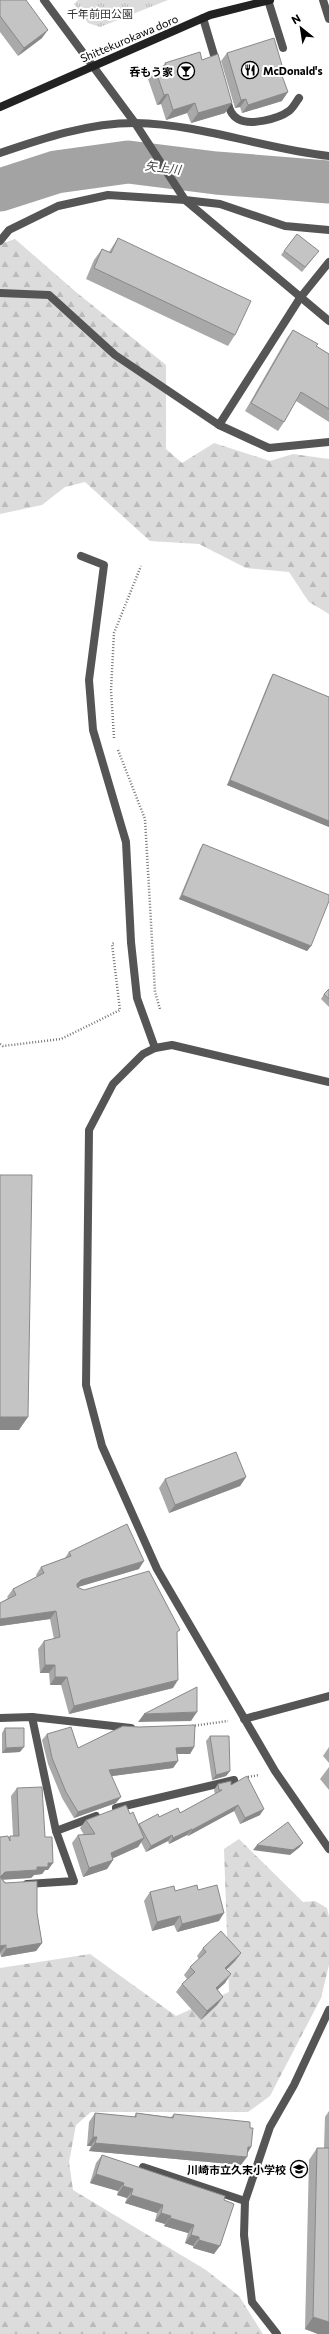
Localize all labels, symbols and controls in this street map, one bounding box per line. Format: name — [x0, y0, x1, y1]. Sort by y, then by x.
park label: 千年前田公園 — [67, 7, 133, 20]
north arrow — [281, 8, 321, 48]
street label: Shittekurokawa doro — [78, 11, 180, 65]
text: N — [289, 11, 303, 27]
restaurant icon: McDonald's — [240, 60, 260, 80]
bar icon: 呑もう家 — [176, 61, 196, 81]
place label: McDonald's — [263, 64, 323, 77]
place label: 呑もう家 — [129, 65, 173, 78]
water label: 矢上川 — [144, 158, 184, 176]
school or university icon: 川崎市立久末小学校 — [289, 2159, 309, 2179]
place label: 川崎市立久末小学校 — [187, 2163, 286, 2176]

